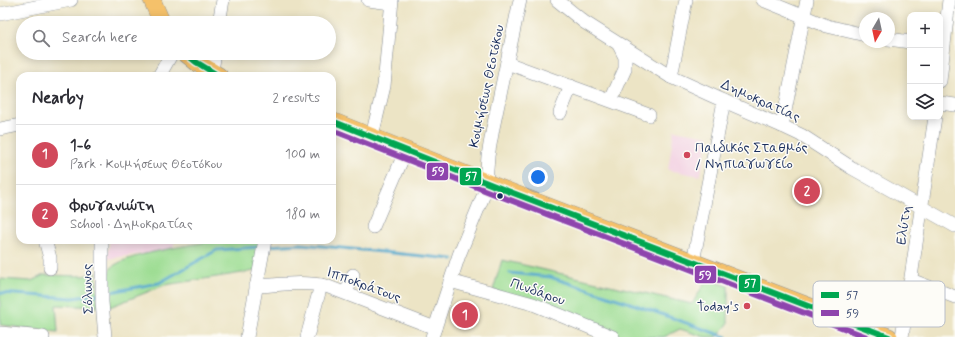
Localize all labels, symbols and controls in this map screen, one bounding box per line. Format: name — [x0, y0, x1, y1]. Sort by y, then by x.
north arrow — [859, 12, 895, 48]
map controls — [907, 12, 943, 120]
button: + — [907, 12, 943, 48]
search box — [16, 16, 336, 60]
street label: Κοιμήσεως Θεοτόκου — [465, 23, 509, 149]
icon: search — [30, 27, 52, 49]
text: Search here — [62, 28, 138, 48]
button: − — [907, 48, 943, 84]
street label: Δημοκρατίας — [718, 75, 803, 126]
button: layers — [907, 84, 943, 120]
text: Nearby — [32, 87, 84, 109]
text: 2 results — [273, 90, 320, 107]
text: 1-6 — [70, 136, 91, 156]
place label: Παιδικός Σταθμός / Νηπιαγωγείο — [695, 139, 808, 173]
text: 1 — [42, 146, 48, 163]
text: 100 m — [285, 146, 320, 163]
marker: Παιδικός Σταθμός / Νηπιαγωγείο — [682, 150, 692, 160]
text: Park · Κοιμήσεως Θεοτόκου — [70, 156, 222, 173]
line badge: 59 — [426, 162, 449, 181]
text: 59 — [431, 165, 445, 179]
line badge: 57 — [459, 167, 482, 186]
your location — [528, 167, 548, 187]
text: 57 — [465, 170, 478, 184]
pin: 2 — [794, 176, 820, 206]
unlabelled marker — [495, 191, 505, 201]
text: Φρυγανιώτη — [70, 196, 155, 216]
street label: Ελύτη — [892, 204, 916, 246]
text: 2 — [42, 206, 48, 223]
text: 180 m — [285, 206, 320, 223]
text: School · Δημοκρατίας — [70, 216, 193, 233]
street label: Σόλωνος — [78, 263, 98, 314]
street label: Ιπποκράτους — [324, 263, 403, 307]
line badge: 59 — [694, 265, 717, 284]
text: 59 — [698, 269, 712, 283]
street label: Πινδάρου — [508, 274, 567, 310]
line badge: 57 — [738, 274, 761, 293]
text: 57 — [744, 277, 757, 291]
legend — [813, 281, 945, 327]
text: 57 — [846, 289, 859, 303]
place label: Today's — [697, 298, 739, 316]
pin: 1 — [452, 300, 478, 330]
marker: Today's — [742, 301, 752, 311]
text: 59 — [846, 307, 859, 321]

